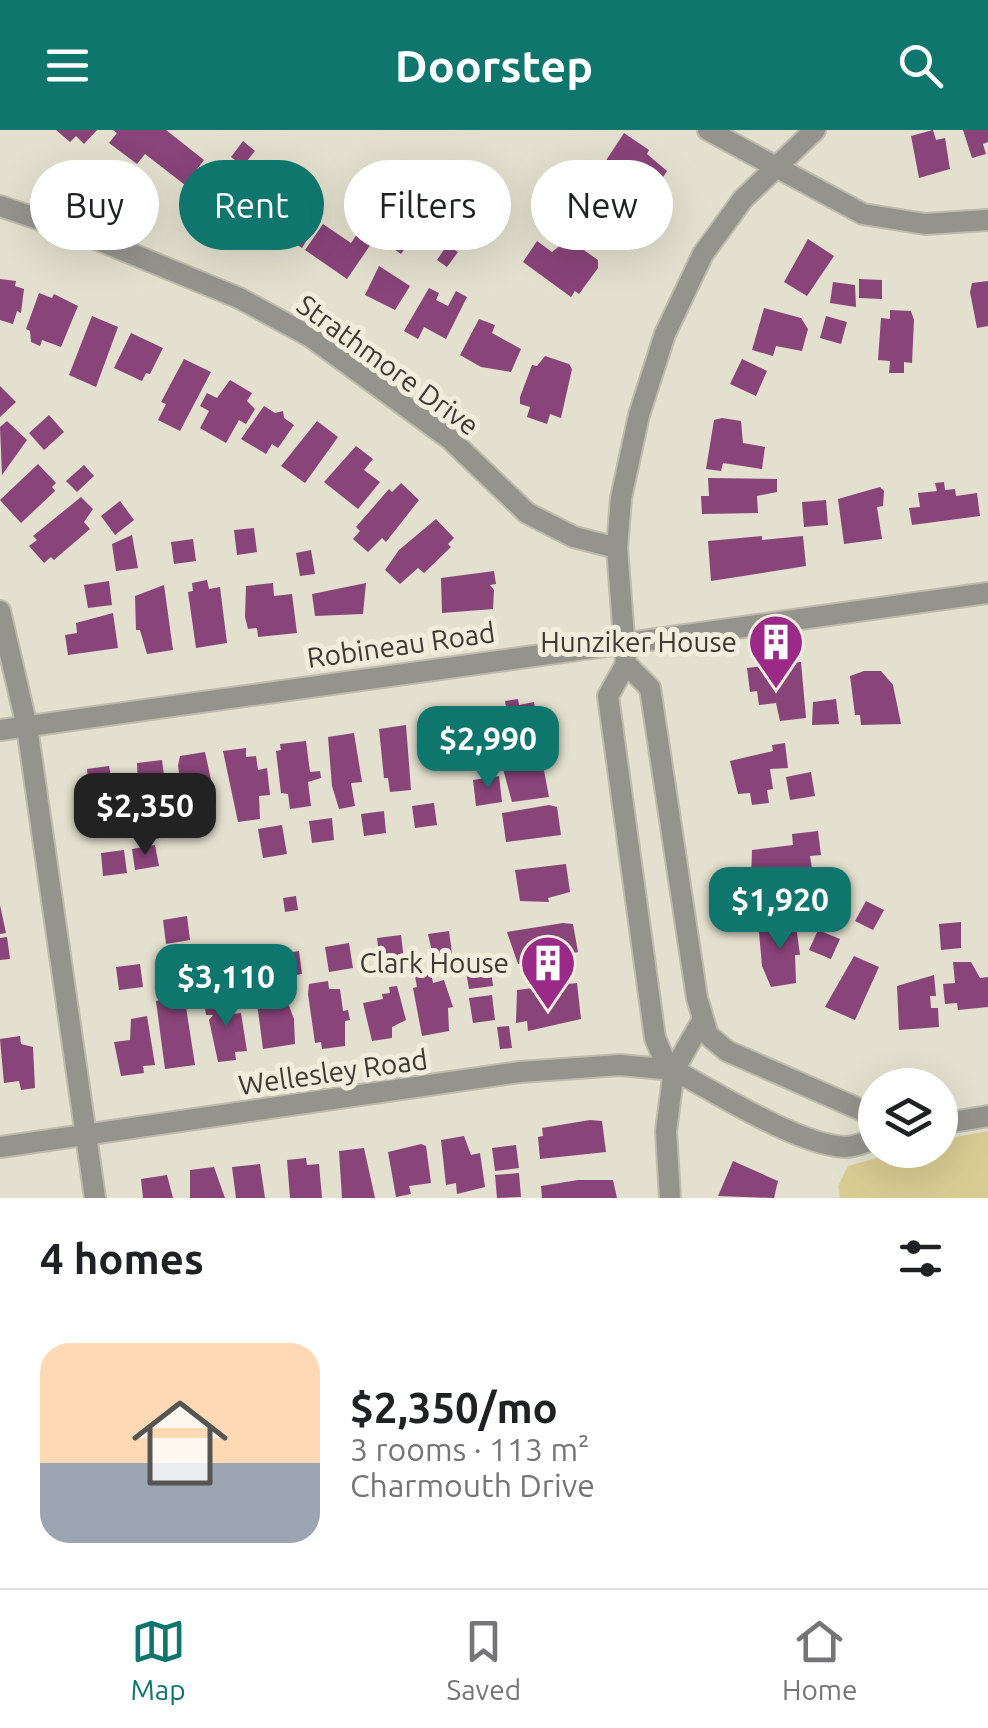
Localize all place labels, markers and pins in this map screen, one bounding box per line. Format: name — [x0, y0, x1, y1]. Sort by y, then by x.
building icon: Hunziker House — [746, 612, 806, 691]
place label: Hunziker House — [540, 626, 737, 657]
pin: $2,990 — [407, 706, 569, 791]
pin: $2,350 — [64, 773, 226, 858]
pin: $1,920 — [699, 867, 861, 952]
building icon: Clark House — [518, 933, 578, 1012]
pin: $3,110 — [145, 944, 307, 1029]
place label: Clark House — [359, 947, 509, 978]

